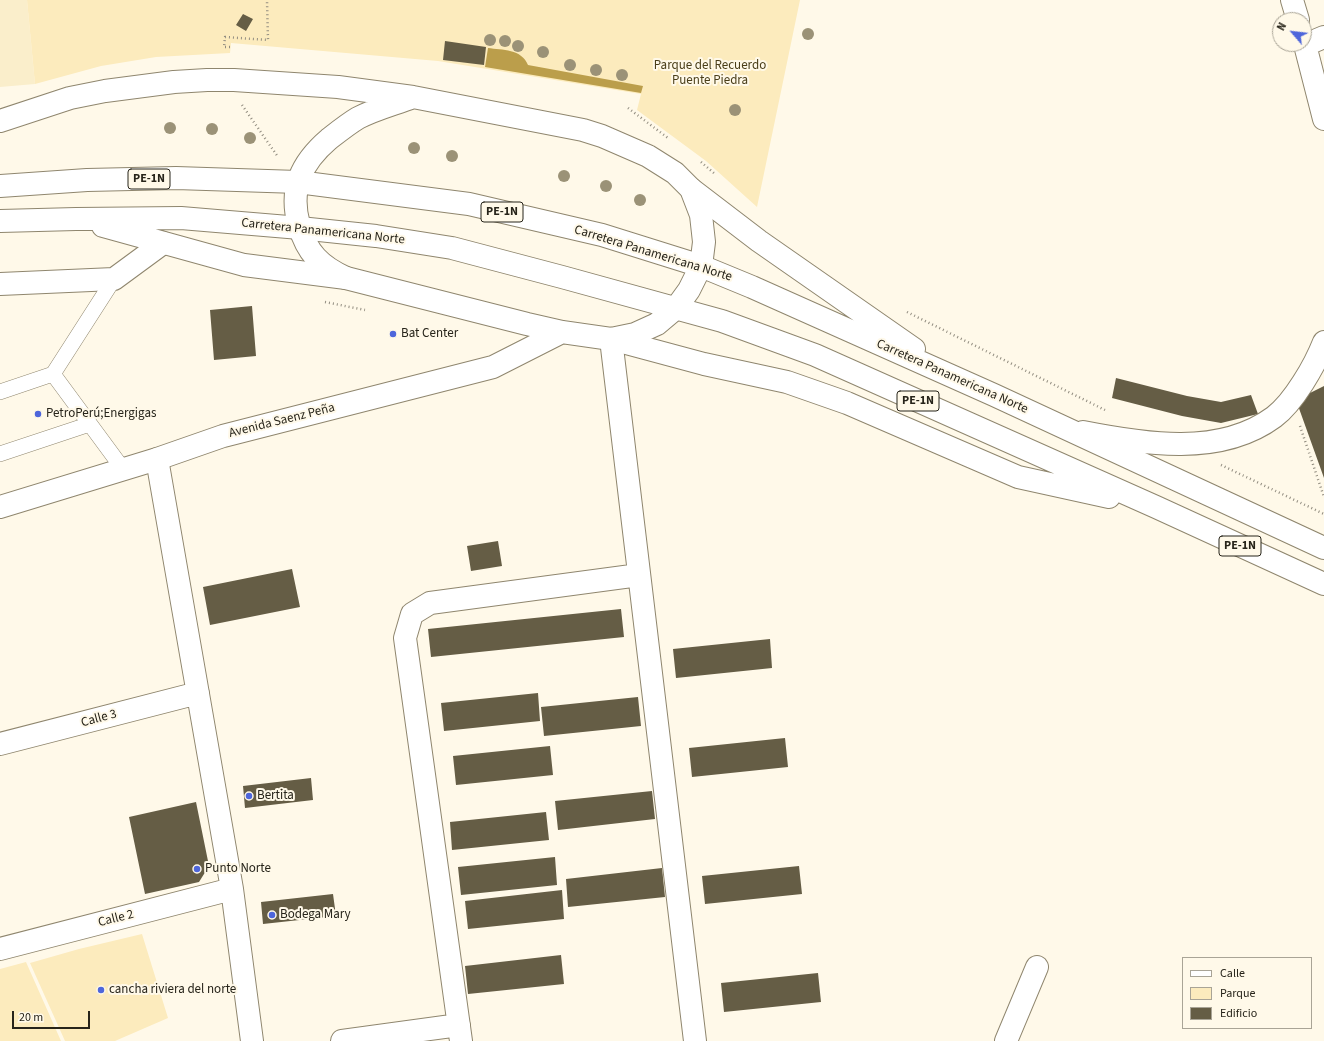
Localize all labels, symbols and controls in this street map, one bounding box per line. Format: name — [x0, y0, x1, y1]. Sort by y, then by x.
north arrow — [1272, 12, 1312, 52]
text: N — [1274, 20, 1290, 33]
park label: Parque del Recuerdo Puente Piedra — [654, 58, 766, 89]
road number: PE-1N — [128, 169, 170, 189]
road number: PE-1N — [481, 202, 523, 222]
street label: Carretera Panamericana Norte — [240, 216, 406, 248]
street label: Carretera Panamericana Norte — [572, 223, 734, 285]
place label: Bat Center — [401, 326, 458, 342]
marker: Bat Center — [388, 329, 398, 339]
street label: Carretera Panamericana Norte — [874, 336, 1030, 418]
road number: PE-1N — [897, 391, 939, 411]
street label: Avenida Saenz Peña — [227, 400, 337, 442]
place label: PetroPerú;Energigas — [46, 406, 156, 422]
marker: PetroPerú;Energigas — [33, 409, 43, 419]
road number: PE-1N — [1219, 536, 1261, 556]
street label: Calle 3 — [80, 707, 118, 731]
place label: Bertita — [257, 788, 294, 804]
marker: Bertita — [244, 791, 254, 801]
place label: Punto Norte — [205, 861, 271, 877]
marker: Punto Norte — [192, 864, 202, 874]
street label: Calle 2 — [97, 907, 135, 931]
place label: Bodega Mary — [280, 907, 351, 923]
marker: Bodega Mary — [267, 910, 277, 920]
legend — [1182, 957, 1312, 1029]
text: Calle — [1220, 965, 1245, 982]
place label: cancha riviera del norte — [109, 982, 236, 998]
marker: cancha riviera del norte — [96, 985, 106, 995]
text: Parque — [1220, 985, 1256, 1002]
scale bar — [14, 1003, 92, 1029]
text: Edificio — [1220, 1005, 1257, 1022]
text: 20 m — [19, 1009, 43, 1026]

